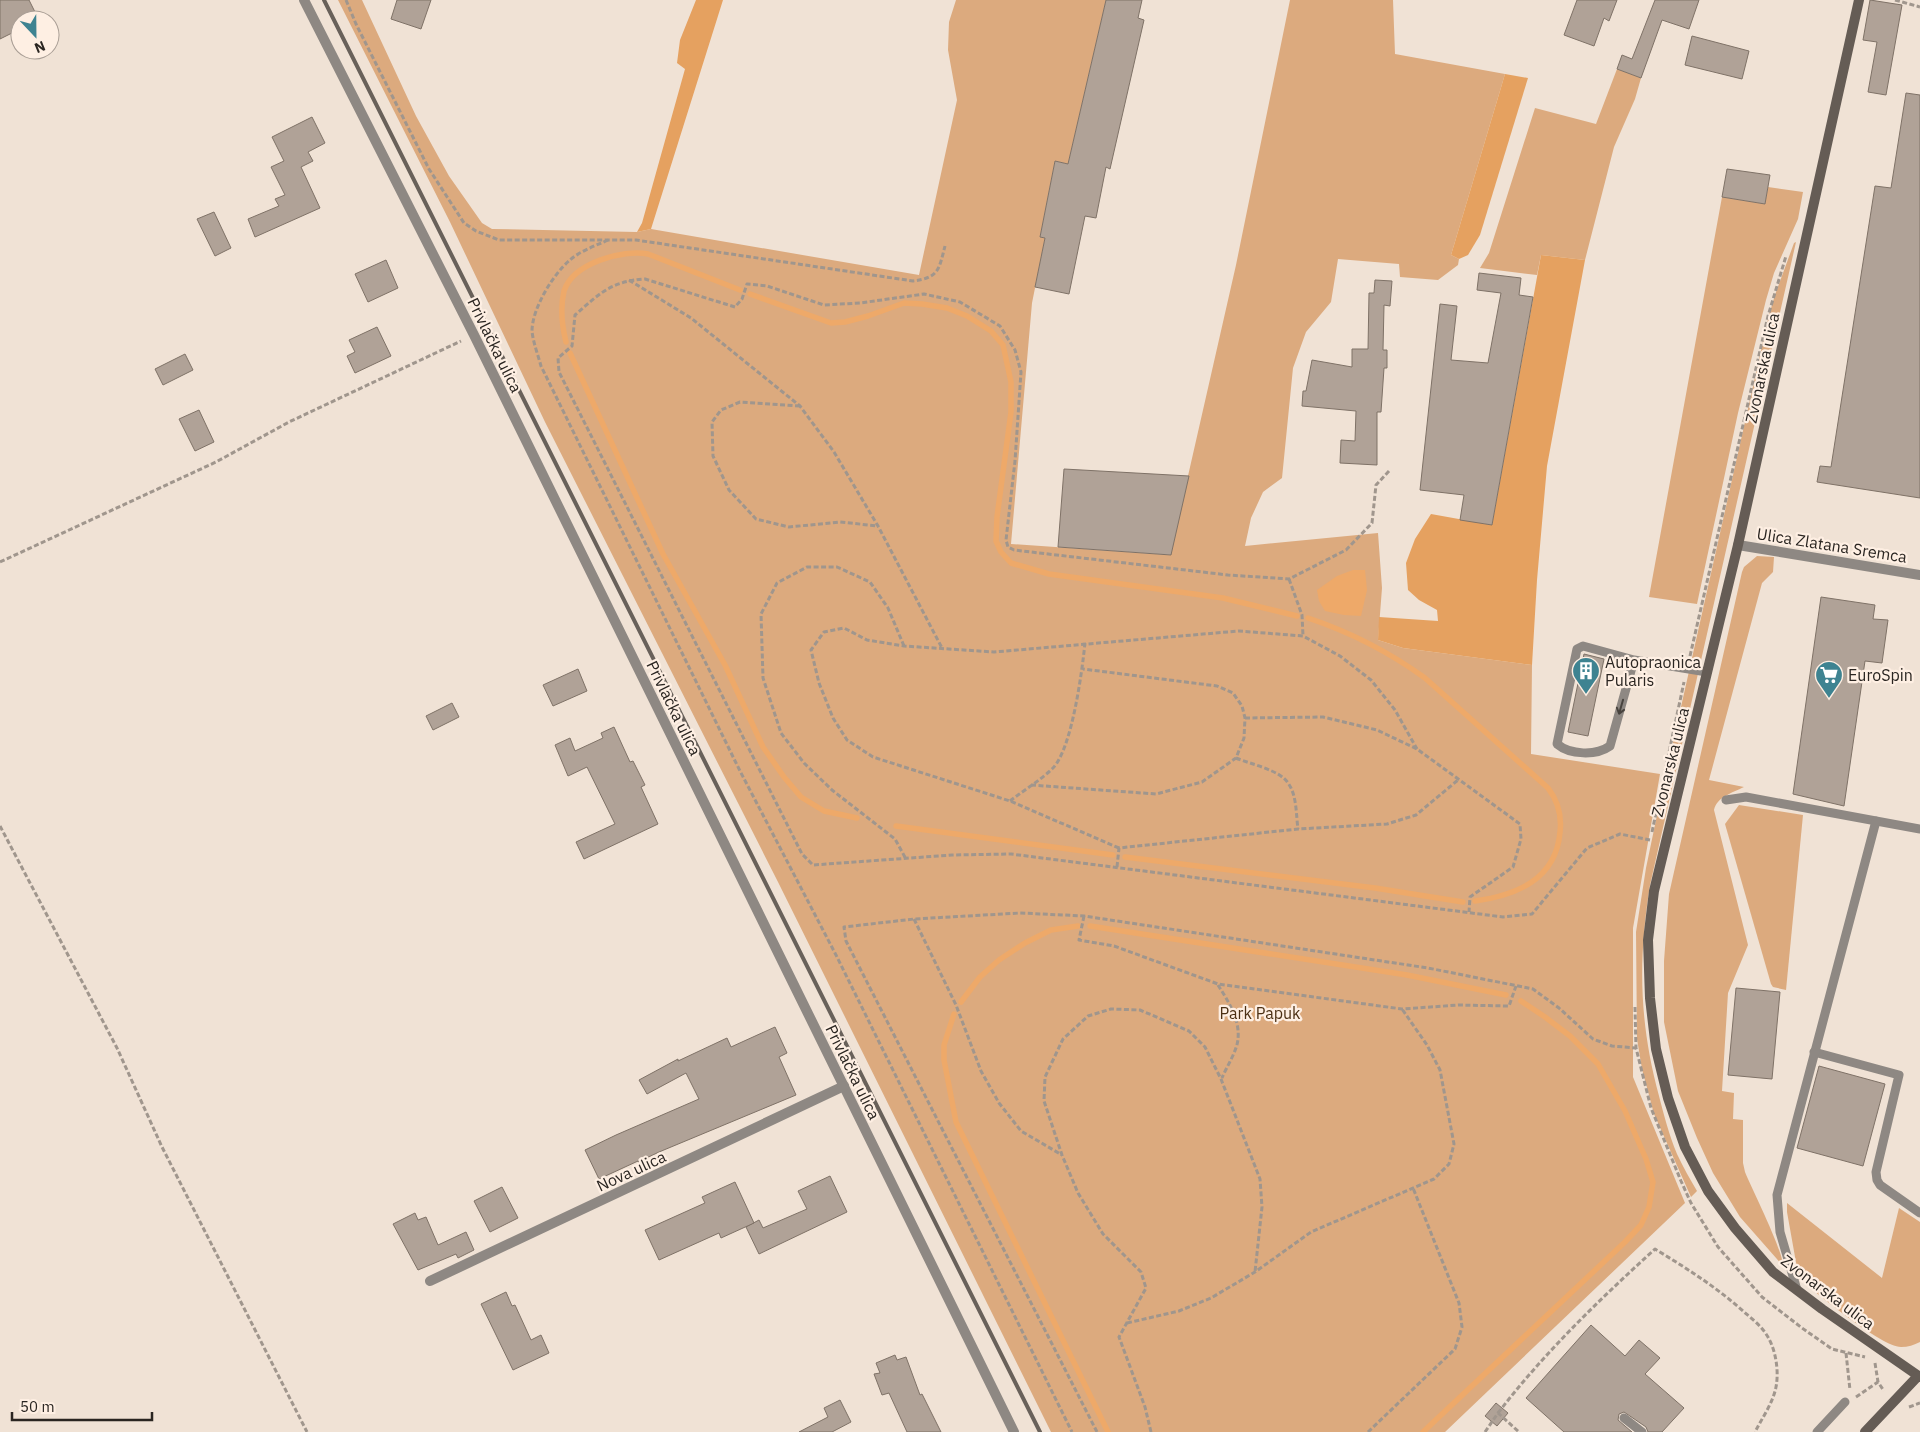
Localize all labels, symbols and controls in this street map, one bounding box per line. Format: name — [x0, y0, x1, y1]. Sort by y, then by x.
north arrow — [10, 10, 60, 60]
text: N — [32, 37, 48, 57]
street label: Privlačka ulica — [463, 294, 527, 396]
street label: Zvonarska ulica — [1741, 311, 1784, 425]
street label: Ulica Zlatana Sremca — [1755, 523, 1909, 567]
place label: Autopraonica Pularis — [1605, 652, 1702, 690]
building icon: Autopraonica Pularis — [1571, 656, 1601, 695]
street label: Privlačka ulica — [642, 657, 706, 759]
supermarket icon: EuroSpin — [1814, 660, 1844, 699]
place label: EuroSpin — [1848, 665, 1913, 685]
one-way arrow — [1616, 698, 1626, 714]
street label: Zvonarska ulica — [1647, 705, 1693, 819]
park label: Park Papuk — [1219, 1003, 1301, 1023]
street label: Privlačka ulica — [821, 1021, 885, 1123]
street label: Nova ulica — [593, 1146, 669, 1196]
street label: Zvonarska ulica — [1777, 1250, 1879, 1334]
scale bar — [12, 1390, 152, 1422]
text: 50 m — [20, 1397, 55, 1416]

